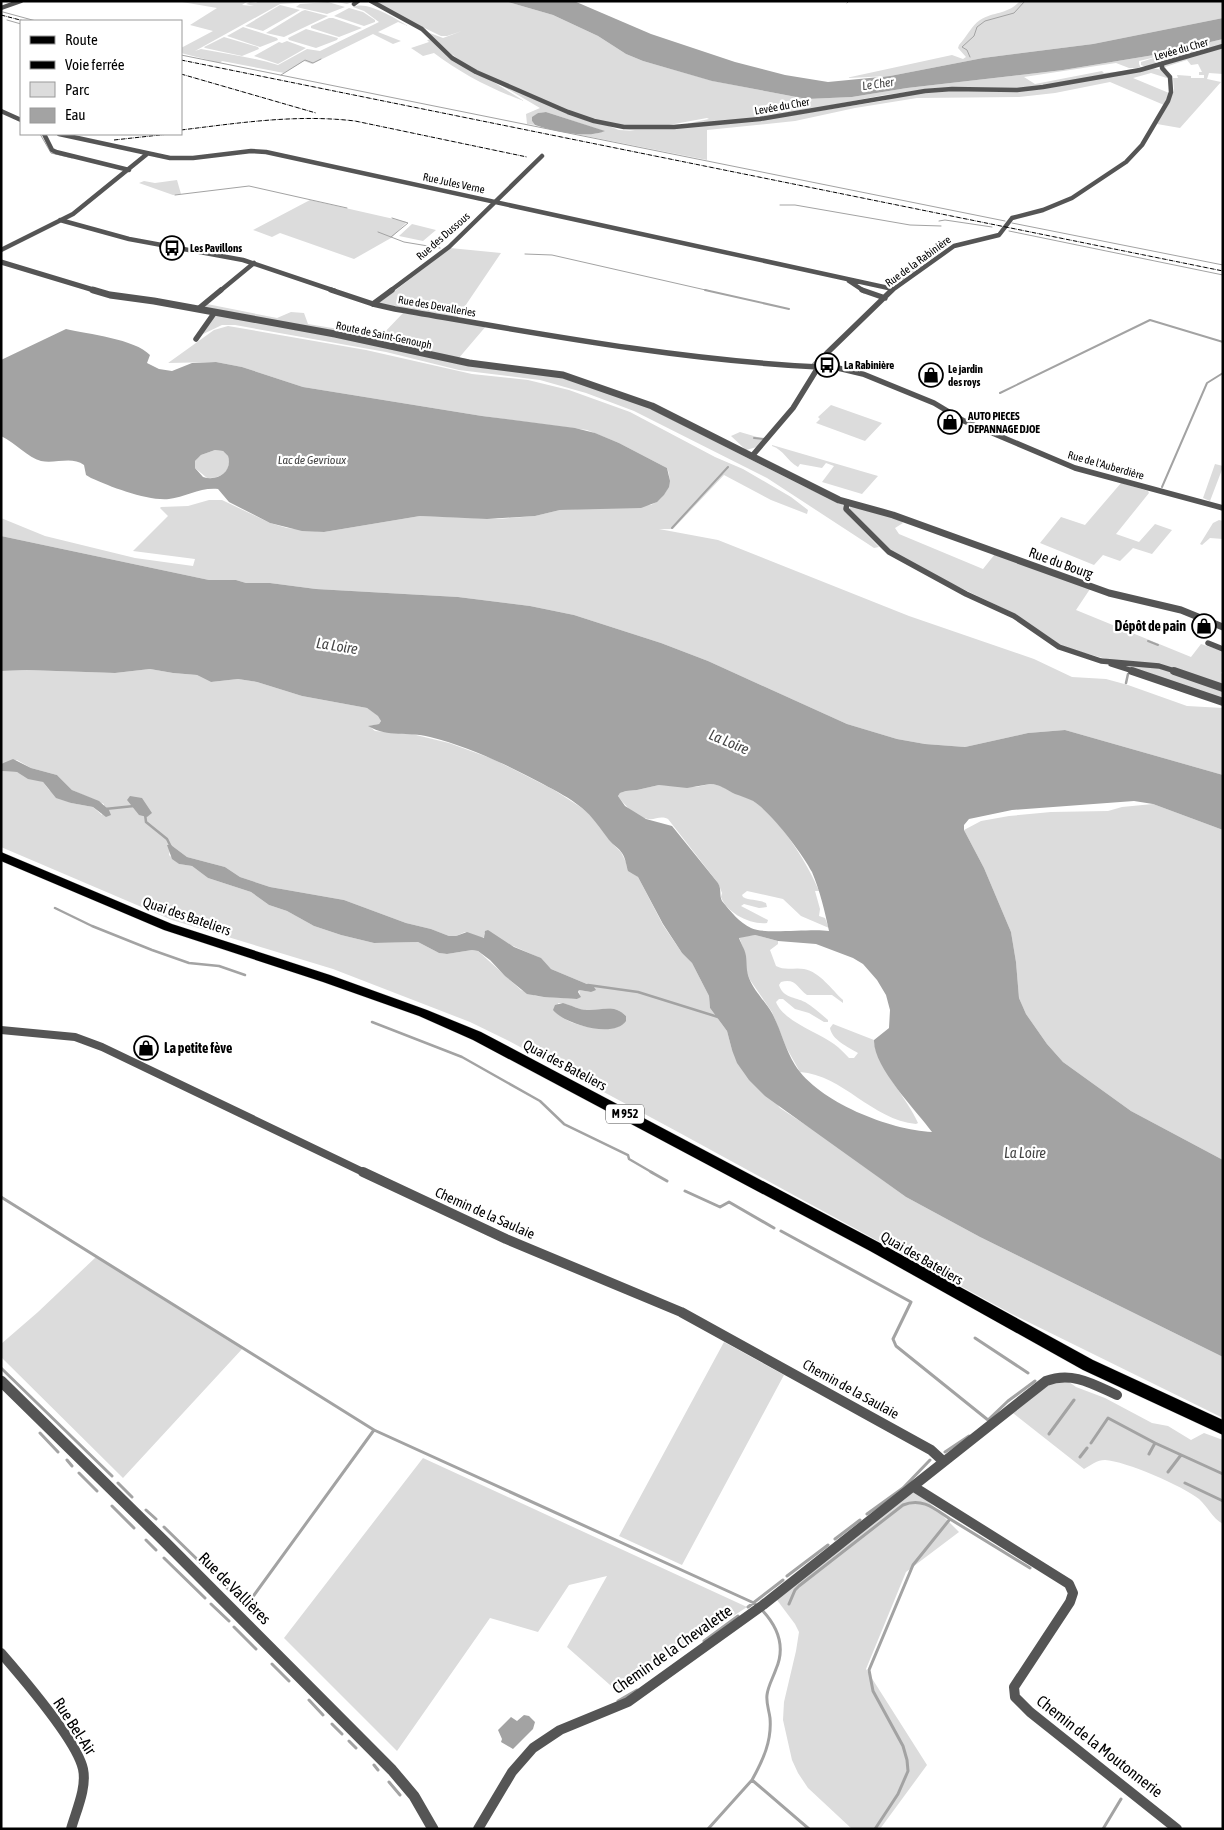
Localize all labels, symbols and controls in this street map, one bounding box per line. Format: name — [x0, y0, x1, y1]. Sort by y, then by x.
legend — [20, 20, 182, 135]
text: Route — [65, 31, 98, 48]
street label: Levée du Cher — [1153, 35, 1210, 62]
text: Voie ferrée — [65, 56, 125, 73]
water label: Le Cher — [861, 75, 895, 93]
text: Parc — [65, 81, 89, 98]
street label: Levée du Cher — [754, 95, 811, 117]
text: Eau — [65, 106, 86, 123]
street label: Rue Jules Verne — [422, 171, 486, 195]
street label: Rue des Dussous — [414, 210, 472, 262]
street label: Rue de la Rabinière — [883, 233, 953, 289]
bus stop icon: Les Pavillons — [159, 235, 185, 261]
place label: Les Pavillons — [190, 242, 242, 254]
street label: Rue des Devalleries — [397, 293, 477, 319]
street label: Route de Saint-Genouph — [335, 319, 433, 351]
bus stop icon: La Rabinière — [814, 352, 840, 378]
place label: La Rabinière — [844, 359, 894, 371]
shop icon: Le jardin des roys — [918, 362, 944, 388]
place label: Le jardin des roys — [948, 363, 983, 388]
shop icon: AUTO PIECES DEPANNAGE DJOE — [937, 409, 963, 435]
place label: AUTO PIECES DEPANNAGE DJOE — [967, 410, 1040, 435]
street label: Rue de l'Auberdière — [1066, 448, 1146, 482]
water label: Lac de Gevrioux — [278, 453, 346, 467]
street label: Rue du Bourg — [1027, 544, 1095, 582]
shop icon: Dépôt de pain — [1191, 613, 1217, 639]
place label: Dépôt de pain — [1115, 618, 1186, 634]
water label: La Loire — [315, 634, 359, 657]
water label: La Loire — [707, 726, 752, 758]
street label: Quai des Bateliers — [141, 893, 233, 939]
shop icon: La petite fève — [133, 1035, 159, 1061]
street label: Quai des Bateliers — [521, 1036, 610, 1094]
place label: La petite fève — [164, 1040, 232, 1056]
road number: M 952 — [606, 1104, 644, 1124]
water label: La Loire — [1004, 1144, 1046, 1161]
street label: Chemin de la Saulaie — [433, 1184, 537, 1242]
street label: Quai des Bateliers — [878, 1228, 966, 1288]
street label: Chemin de la Saulaie — [800, 1356, 902, 1422]
street label: Rue de Vallières — [195, 1548, 275, 1628]
street label: Chemin de la Chevalette — [609, 1601, 735, 1697]
street label: Chemin de la Moutonnerie — [1034, 1691, 1166, 1801]
street label: Rue Bel-Air — [50, 1694, 100, 1758]

